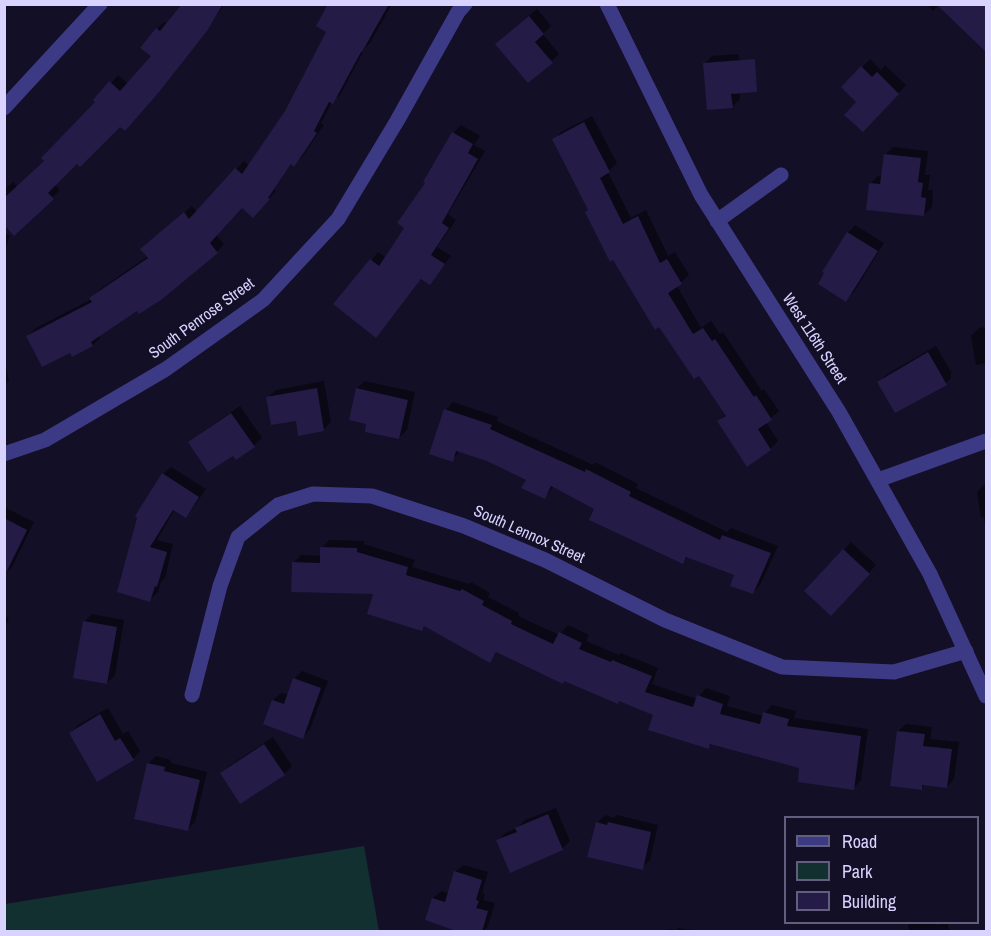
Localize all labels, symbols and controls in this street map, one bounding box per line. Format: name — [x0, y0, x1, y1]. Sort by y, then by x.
street label: South Penrose Street — [146, 274, 258, 364]
street label: West 116th Street — [778, 290, 850, 388]
street label: South Lennox Street — [470, 502, 588, 568]
legend — [784, 816, 979, 924]
text: Road — [842, 829, 877, 854]
text: Park — [842, 859, 872, 884]
text: Building — [842, 889, 896, 914]

